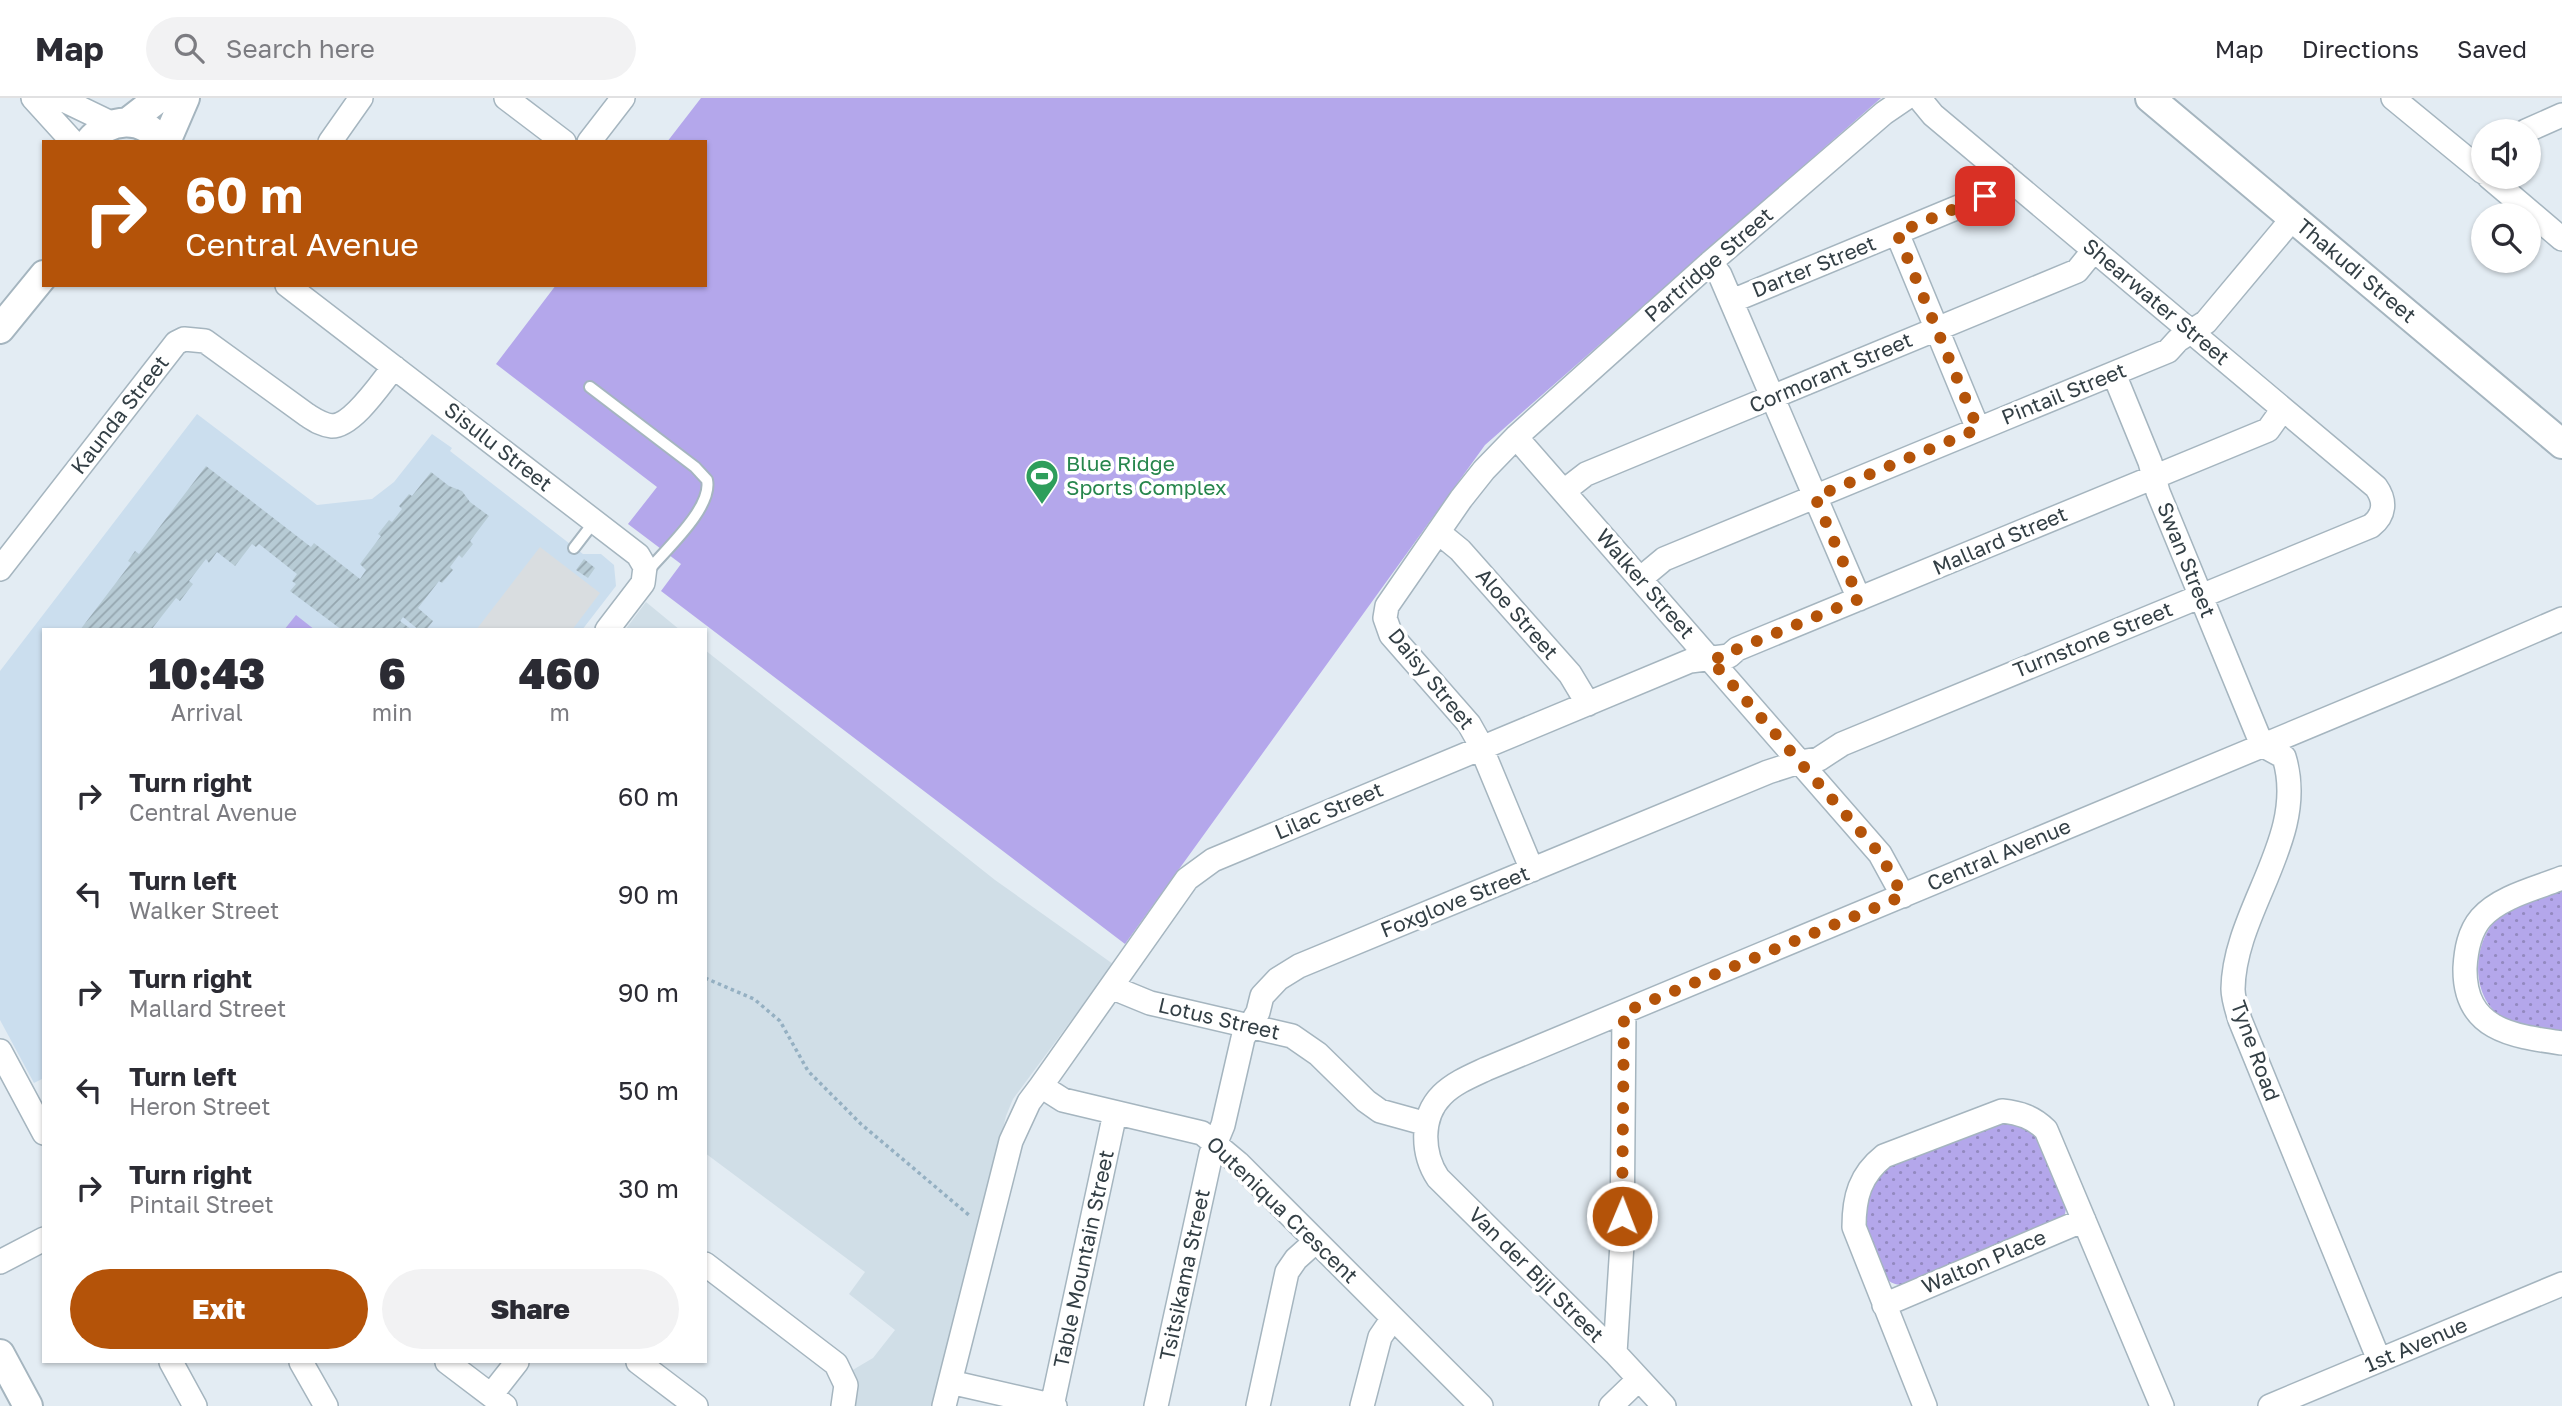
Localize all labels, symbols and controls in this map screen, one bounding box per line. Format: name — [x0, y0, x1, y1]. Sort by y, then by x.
search box — [146, 17, 636, 80]
text: Map — [35, 29, 104, 68]
icon: search — [170, 29, 208, 67]
text: Search here — [226, 33, 375, 64]
text: Map — [2215, 34, 2264, 63]
text: Directions — [2302, 34, 2419, 63]
text: Saved — [2457, 34, 2527, 63]
map controls — [2471, 119, 2541, 273]
button: sound — [2471, 119, 2541, 189]
text: 60 m — [185, 165, 303, 224]
pin — [1955, 166, 2015, 226]
icon: right — [70, 168, 161, 259]
icon: arrive — [1966, 177, 2004, 215]
street label: Partridge Street — [1639, 201, 1778, 327]
button: search — [2471, 203, 2541, 273]
street label: Thakudi Street — [2291, 213, 2422, 328]
text: Central Avenue — [185, 225, 419, 263]
street label: Darter Street — [1748, 229, 1879, 303]
street label: Shearwater Street — [2078, 232, 2235, 370]
street label: Cormorant Street — [1745, 326, 1916, 418]
street label: Kaunda Street — [65, 350, 174, 479]
street label: Pintail Street — [1998, 356, 2130, 430]
street label: Sisulu Street — [439, 396, 558, 496]
place label: Blue Ridge Sports Complex — [1066, 450, 1227, 500]
sports icon: Blue Ridge Sports Complex — [1023, 457, 1061, 506]
street label: Swan Street — [2152, 498, 2222, 621]
street label: Mallard Street — [1928, 500, 2071, 580]
street label: Walker Street — [1591, 523, 1701, 644]
street label: Aloe Street — [1471, 562, 1564, 664]
street label: Turnstone Street — [2009, 595, 2176, 683]
street label: Daisy Street — [1383, 623, 1480, 734]
text: 10:43 — [148, 648, 265, 698]
text: 6 — [378, 648, 406, 698]
text: 460 — [519, 648, 601, 698]
text: Arrival — [171, 698, 243, 726]
text: min — [372, 698, 412, 726]
text: m — [550, 698, 570, 726]
text: Turn right — [129, 767, 252, 798]
street label: Lilac Street — [1271, 776, 1387, 845]
icon: right — [70, 777, 108, 815]
text: 60 m — [618, 781, 679, 812]
text: Central Avenue — [129, 798, 297, 826]
street label: Central Avenue — [1923, 812, 2074, 896]
street label: Foxglove Street — [1376, 859, 1533, 943]
text: Turn left — [129, 865, 237, 896]
icon: left — [70, 875, 108, 913]
text: 90 m — [618, 879, 679, 910]
text: Walker Street — [129, 896, 279, 924]
text: Turn right — [129, 963, 252, 994]
icon: right — [70, 973, 108, 1011]
text: 90 m — [618, 977, 679, 1008]
street label: Lotus Street — [1156, 991, 1283, 1045]
text: Mallard Street — [129, 994, 286, 1022]
street label: Tyne Road — [2226, 997, 2286, 1104]
text: Turn left — [129, 1061, 237, 1092]
icon: left — [70, 1071, 108, 1109]
text: 50 m — [618, 1075, 679, 1106]
text: Heron Street — [129, 1092, 270, 1120]
street label: Outeniqua Crescent — [1202, 1130, 1364, 1288]
street label: Table Mountain Street — [1047, 1147, 1119, 1370]
text: Turn right — [129, 1159, 252, 1190]
icon: right — [70, 1169, 108, 1207]
text: 30 m — [618, 1173, 679, 1204]
position arrow — [1585, 1179, 1659, 1253]
street label: Tsitsikama Street — [1153, 1186, 1215, 1363]
text: Pintail Street — [129, 1190, 274, 1218]
street label: Van der Bijl Street — [1464, 1201, 1610, 1347]
street label: Walton Place — [1917, 1223, 2050, 1299]
button: Exit — [70, 1269, 368, 1349]
button: Share — [382, 1269, 679, 1349]
street label: 1st Avenue — [2360, 1311, 2471, 1377]

